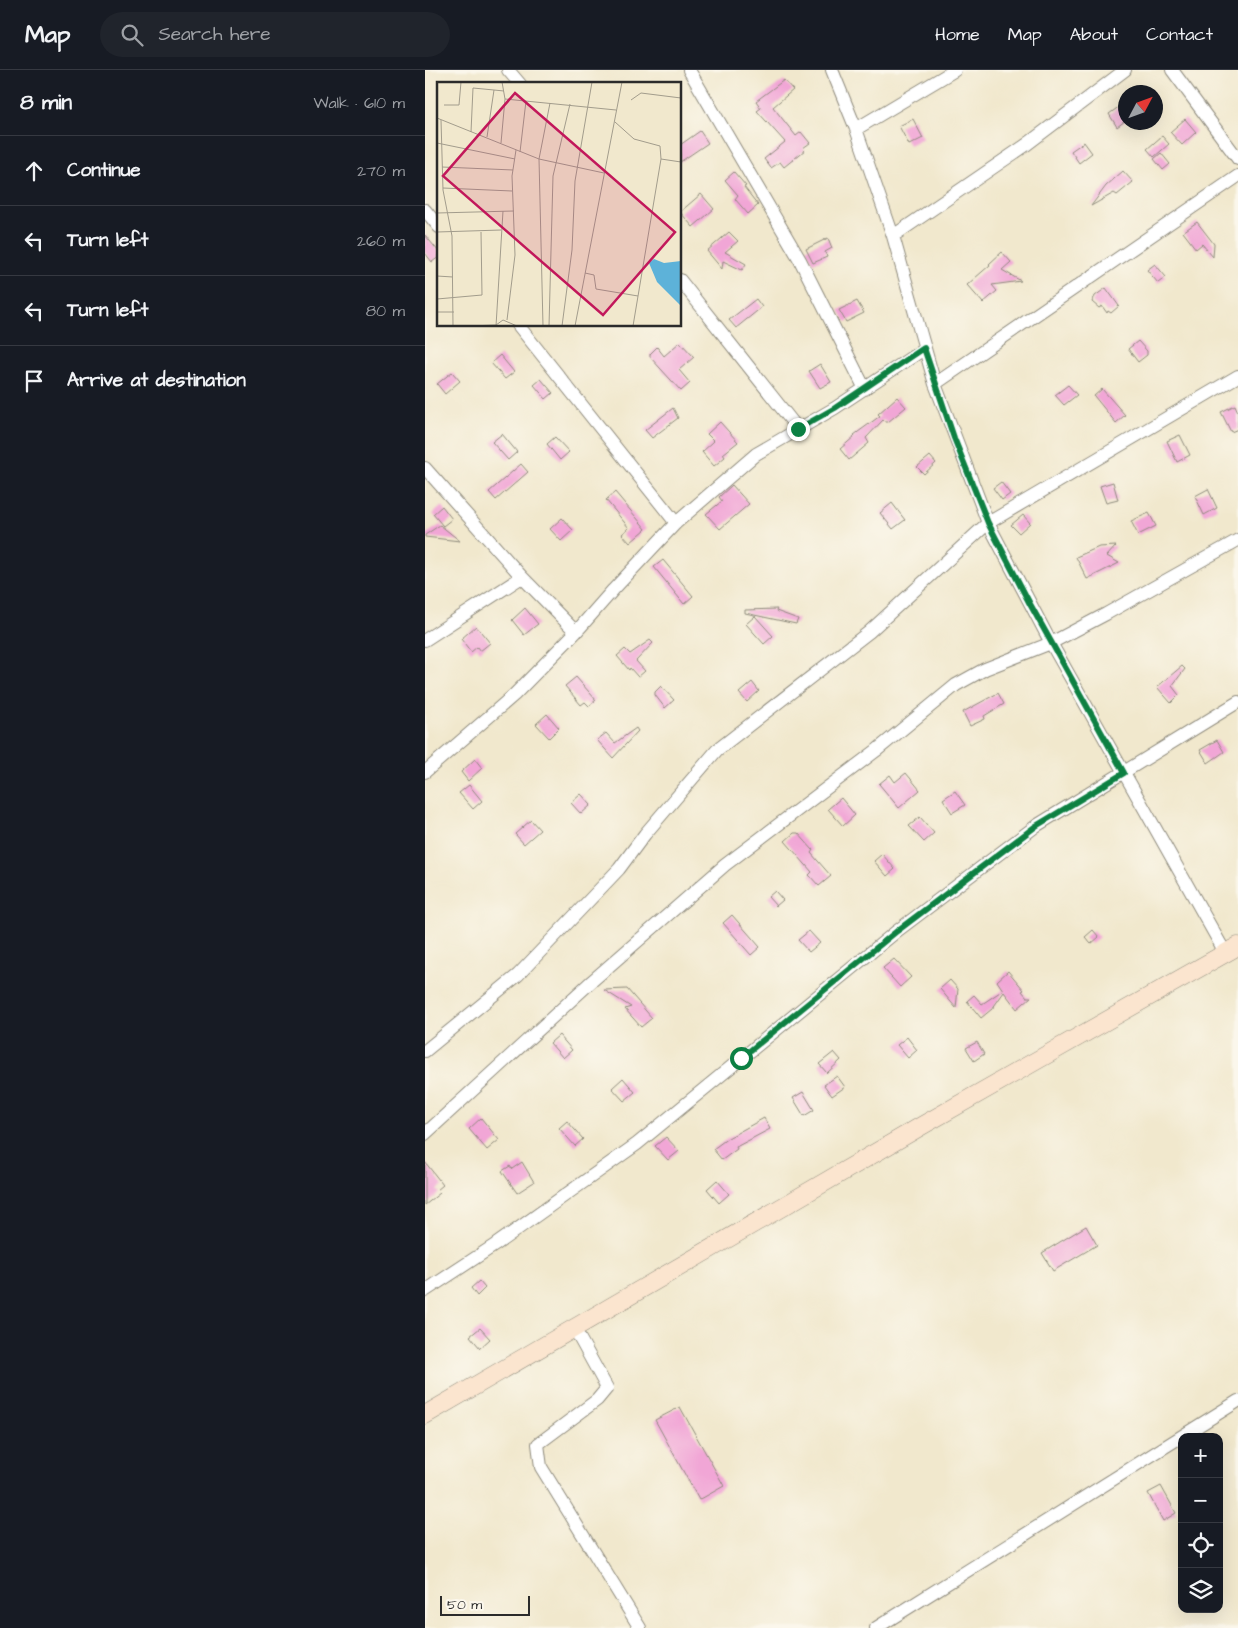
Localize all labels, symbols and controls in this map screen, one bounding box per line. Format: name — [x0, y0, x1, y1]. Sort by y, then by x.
search box — [100, 12, 450, 57]
text: Map — [25, 18, 70, 52]
icon: search — [118, 21, 146, 49]
text: Search here — [158, 21, 271, 48]
text: Home — [935, 22, 980, 47]
text: Map — [1008, 22, 1042, 47]
text: About — [1070, 22, 1118, 47]
text: Contact — [1146, 22, 1213, 47]
inset map — [437, 82, 681, 326]
north arrow — [1118, 85, 1163, 130]
text: 8 min — [20, 88, 72, 117]
text: Walk · 610 m — [313, 92, 405, 114]
icon: ahead — [20, 157, 48, 185]
text: Continue — [67, 157, 141, 184]
text: 270 m — [357, 160, 405, 182]
icon: left — [20, 227, 48, 255]
text: Turn left — [67, 227, 148, 254]
text: 260 m — [357, 230, 405, 252]
icon: left — [20, 297, 48, 325]
text: Turn left — [67, 297, 148, 324]
text: 80 m — [366, 300, 405, 322]
icon: arrive — [20, 367, 48, 395]
text: Arrive at destination — [67, 367, 246, 394]
route end — [787, 418, 810, 441]
route start — [730, 1047, 753, 1070]
map controls — [1178, 1433, 1223, 1613]
button: + — [1178, 1433, 1223, 1478]
button: − — [1178, 1478, 1223, 1523]
button: locate — [1178, 1523, 1223, 1568]
button: layers — [1178, 1568, 1223, 1613]
scale bar — [440, 1593, 530, 1616]
text: 50 m — [447, 1595, 482, 1615]

